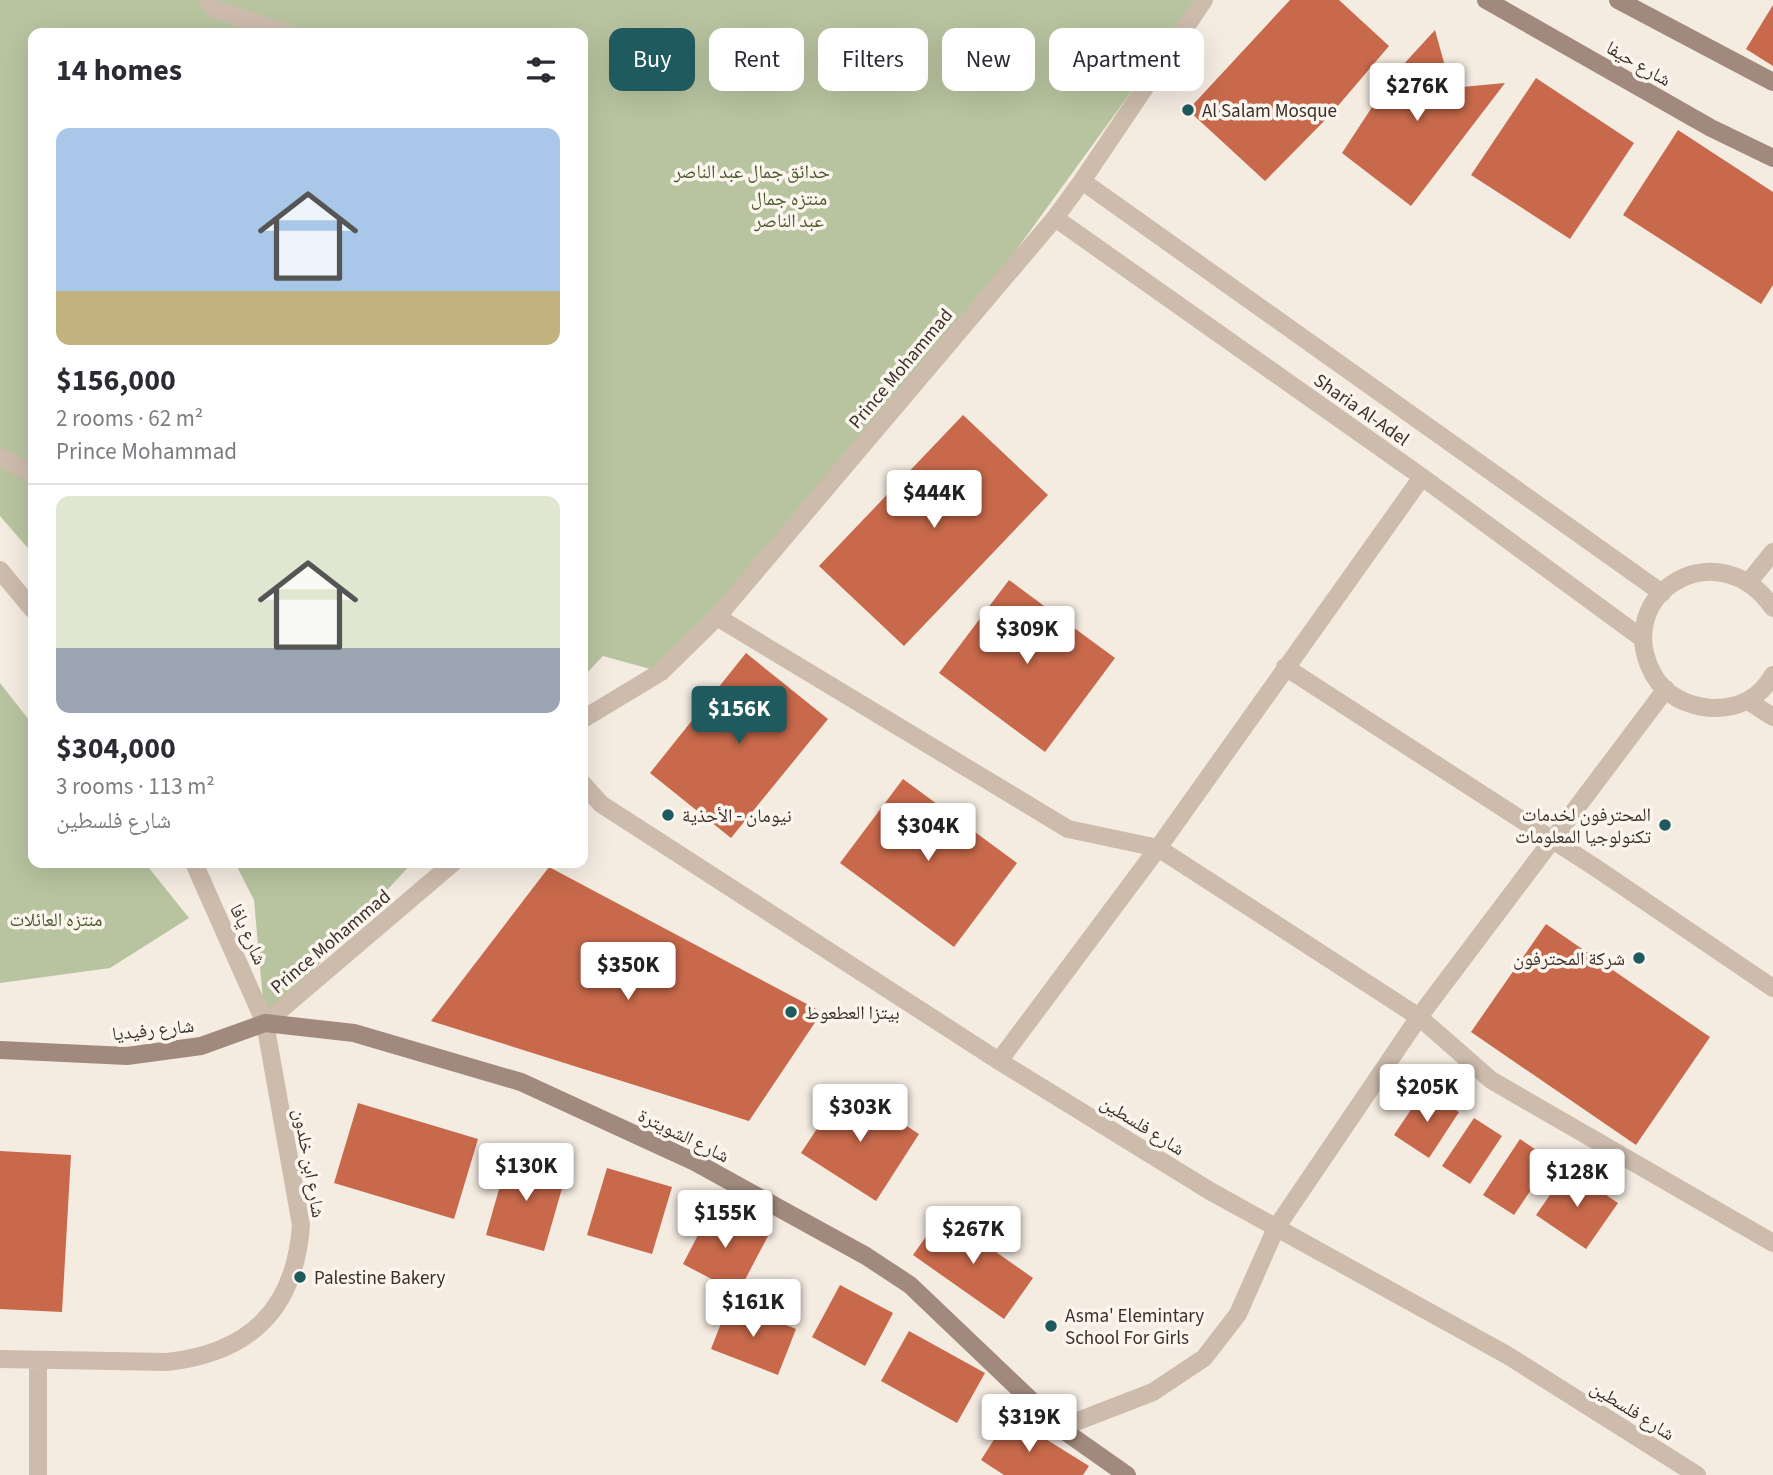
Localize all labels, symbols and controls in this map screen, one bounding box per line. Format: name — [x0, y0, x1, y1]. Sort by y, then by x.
chip: Buy — [609, 28, 695, 91]
chip: Rent — [709, 28, 804, 91]
chip: Filters — [818, 28, 928, 91]
chip: New — [942, 28, 1035, 91]
chip: Apartment — [1049, 28, 1204, 91]
street label: شارع حيفا — [1601, 35, 1676, 94]
text: 14 homes — [56, 49, 182, 92]
icon: filters — [522, 51, 560, 89]
pin: $276K — [1368, 64, 1466, 123]
text: $276K — [1386, 69, 1448, 102]
place label: Al Salam Mosque — [1202, 98, 1337, 125]
marker: Al Salam Mosque — [1180, 102, 1196, 118]
park label: حدائق جمال عبد الناصر — [673, 159, 830, 186]
icon: home — [245, 173, 371, 299]
park label: منتزه جمال عبد الناصر — [751, 186, 827, 235]
street label: Prince Mohammad — [843, 303, 960, 435]
text: $156,000 — [56, 359, 176, 402]
street label: Sharia Al-Adel — [1308, 367, 1414, 453]
text: 2 rooms · 62 m² — [56, 402, 203, 435]
text: Prince Mohammad — [56, 435, 237, 468]
pin: $444K — [885, 470, 983, 530]
text: $444K — [903, 476, 965, 509]
icon: home — [245, 542, 371, 668]
pin: $309K — [978, 606, 1076, 666]
text: $309K — [996, 612, 1058, 645]
pin: $156K — [690, 686, 788, 746]
text: $156K — [708, 692, 770, 725]
text: $304,000 — [56, 727, 176, 770]
text: 3 rooms · 113 m² — [56, 770, 215, 803]
place label: المحترفون لخدمات تكنولوجيا المعلومات — [1515, 802, 1651, 851]
place label: نيومان - الأحذية — [682, 803, 792, 830]
text: شارع فلسطين — [56, 804, 171, 837]
pin: $304K — [879, 804, 977, 863]
marker: نيومان - الأحذية — [660, 807, 676, 823]
text: $304K — [897, 809, 959, 842]
marker: المحترفون لخدمات تكنولوجيا المعلومات — [1657, 817, 1673, 833]
street label: Prince Mohammad — [265, 884, 397, 1001]
street label: شارع يافا — [222, 900, 273, 969]
park label: منتزه العائلات — [10, 907, 103, 934]
pin: $350K — [579, 942, 677, 1002]
place label: شركة المحترفون — [1513, 946, 1625, 973]
text: $350K — [597, 948, 659, 981]
marker: شركة المحترفون — [1631, 950, 1647, 966]
place label: بيتزا العطعوط — [805, 1000, 900, 1027]
marker: بيتزا العطعوط — [783, 1004, 799, 1020]
street label: شارع رفيديا — [111, 1013, 196, 1048]
pin: $205K — [1378, 1064, 1476, 1124]
text: $205K — [1396, 1070, 1458, 1103]
pin: $303K — [811, 1084, 909, 1144]
text: $303K — [829, 1090, 891, 1123]
street label: شارع فلسطين — [1095, 1090, 1190, 1163]
street label: شارع الشويترة — [633, 1103, 734, 1170]
street label: شارع ابن خلدون — [286, 1107, 331, 1220]
pin: $130K — [477, 1144, 575, 1203]
text: $130K — [495, 1149, 557, 1182]
pin: $128K — [1528, 1150, 1626, 1209]
text: $128K — [1546, 1155, 1608, 1188]
pin: $155K — [676, 1190, 774, 1250]
text: $155K — [694, 1196, 756, 1229]
pin: $267K — [924, 1206, 1022, 1266]
text: $267K — [942, 1212, 1004, 1245]
place label: Palestine Bakery — [314, 1265, 445, 1292]
marker: Palestine Bakery — [292, 1269, 308, 1285]
pin: $161K — [704, 1280, 802, 1339]
text: $161K — [722, 1285, 784, 1318]
place label: Asma' Elemintary School For Girls — [1065, 1303, 1204, 1352]
marker: Asma' Elemintary School For Girls — [1043, 1318, 1059, 1334]
street label: شارع فلسطين — [1585, 1375, 1680, 1448]
pin: $319K — [980, 1394, 1078, 1454]
text: $319K — [998, 1400, 1060, 1433]

